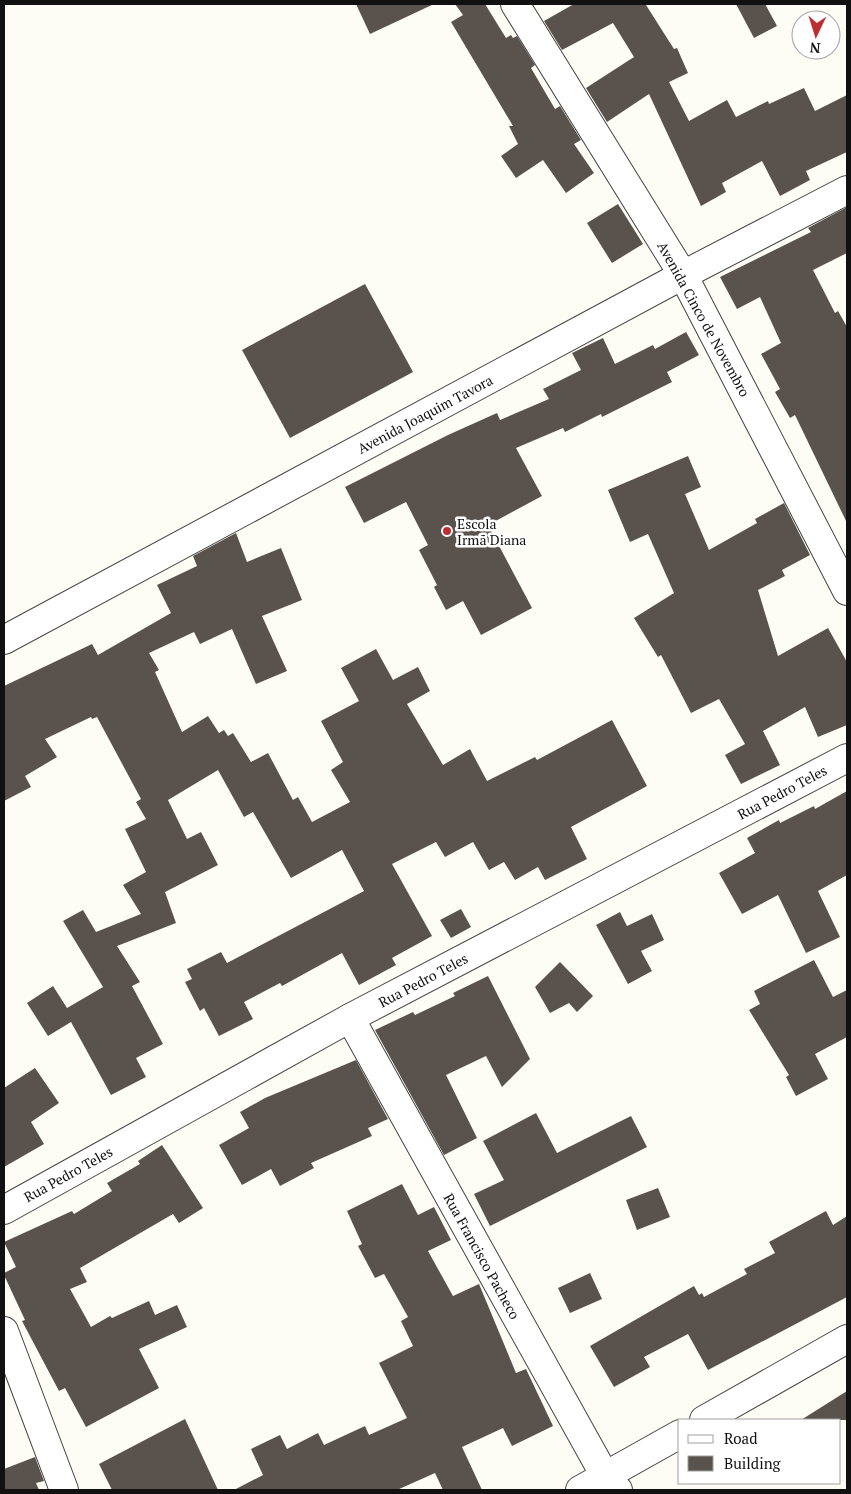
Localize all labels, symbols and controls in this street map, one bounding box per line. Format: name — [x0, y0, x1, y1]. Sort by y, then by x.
north arrow — [791, 10, 841, 60]
text: N — [809, 39, 821, 58]
street label: Avenida Cinco de Novembro — [653, 238, 755, 400]
street label: Avenida Joaquim Tavora — [354, 370, 496, 458]
place label: Escola Irmã Diana — [457, 514, 526, 549]
marker: Escola Irmã Diana — [441, 525, 453, 537]
street label: Rua Pedro Teles — [734, 760, 830, 824]
street label: Rua Pedro Teles — [375, 948, 471, 1012]
street label: Rua Pedro Teles — [20, 1142, 116, 1206]
street label: Rua Francisco Pacheco — [439, 1190, 525, 1323]
legend — [678, 1419, 841, 1484]
text: Road — [724, 1428, 757, 1448]
text: Building — [724, 1453, 782, 1473]

